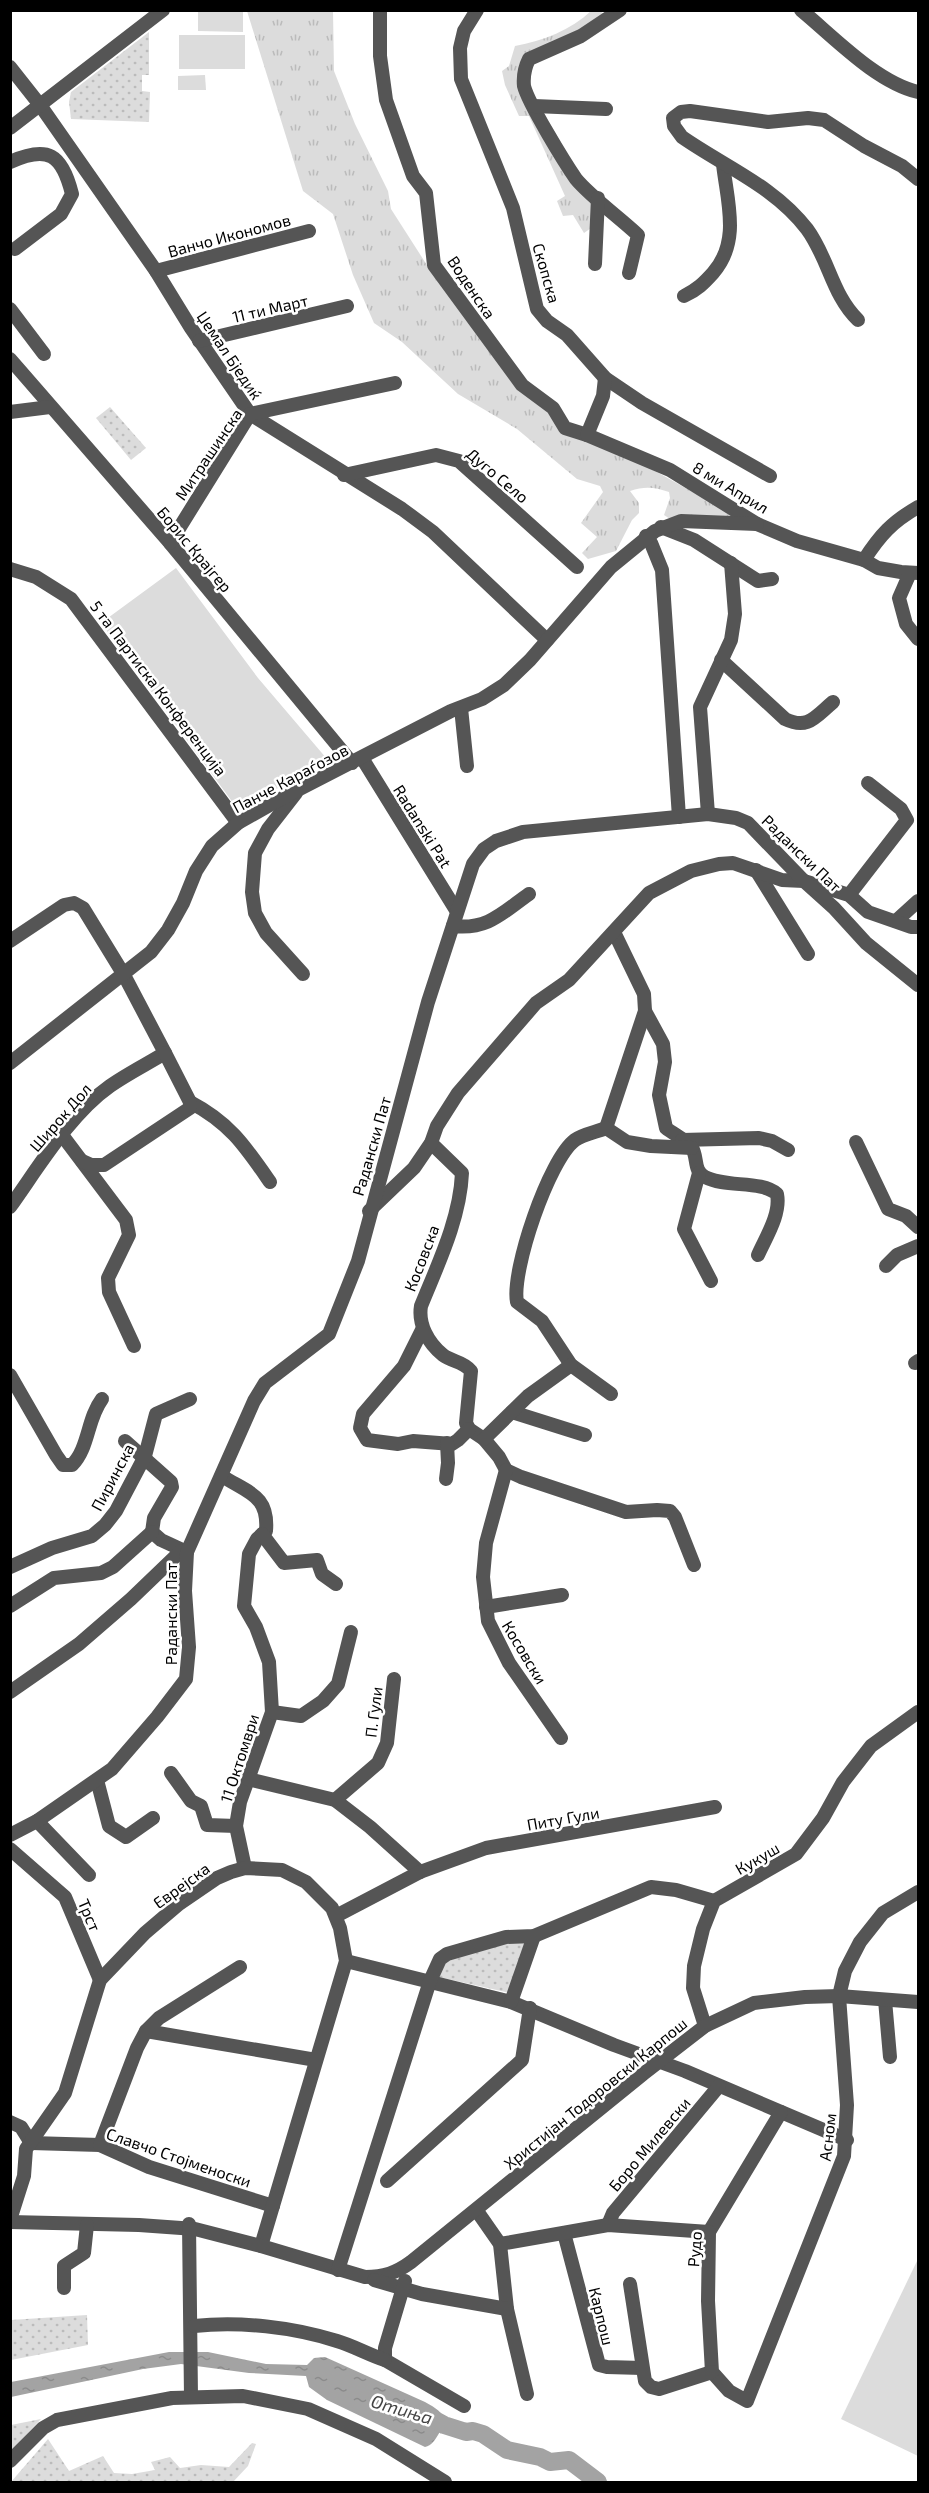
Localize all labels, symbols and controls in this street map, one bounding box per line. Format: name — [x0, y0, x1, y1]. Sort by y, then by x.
street label: Ванчо Икономов — [166, 209, 292, 261]
street label: Скопска — [529, 241, 565, 305]
street label: Воденска — [444, 252, 500, 322]
street label: 11 ти Март — [230, 290, 310, 326]
street label: Џемал Бједиќ — [193, 307, 267, 404]
street label: Митрашинска — [170, 405, 246, 503]
street label: Дуго Село — [462, 444, 533, 507]
street label: 8 ми Април — [690, 457, 772, 517]
street label: Борис Крајгер — [153, 502, 236, 596]
street label: 5 та Партиска Конференција — [86, 597, 231, 780]
street label: Панче Караѓозов — [229, 739, 351, 817]
street label: Radanski Pat — [390, 781, 456, 871]
street label: Радански Пат — [759, 811, 846, 896]
street label: Широк Дол — [25, 1079, 95, 1155]
street label: Радански Пат — [348, 1094, 394, 1198]
street label: Косовска — [400, 1222, 442, 1294]
street label: Пиринска — [86, 1440, 138, 1514]
street label: Радански Пат — [161, 1563, 180, 1665]
street label: Косовски — [499, 1617, 551, 1687]
street label: П. Гули — [360, 1685, 387, 1739]
street label: 11 Октомври — [216, 1711, 262, 1805]
street label: Питу Гули — [525, 1802, 601, 1835]
street label: Кукуш — [732, 1838, 783, 1879]
street label: Еврејска — [149, 1858, 214, 1913]
street label: Трст — [75, 1896, 105, 1934]
street label: Христијан Тодоровски Карпош — [500, 2013, 691, 2174]
street label: Боро Милевски — [604, 2093, 694, 2195]
street label: Асном — [815, 2112, 839, 2162]
street label: Славчо Стојменоски — [104, 2123, 254, 2192]
street label: Рудо — [683, 2230, 706, 2268]
street label: Карпош — [586, 2285, 618, 2347]
water label: Отиња — [369, 2389, 435, 2429]

